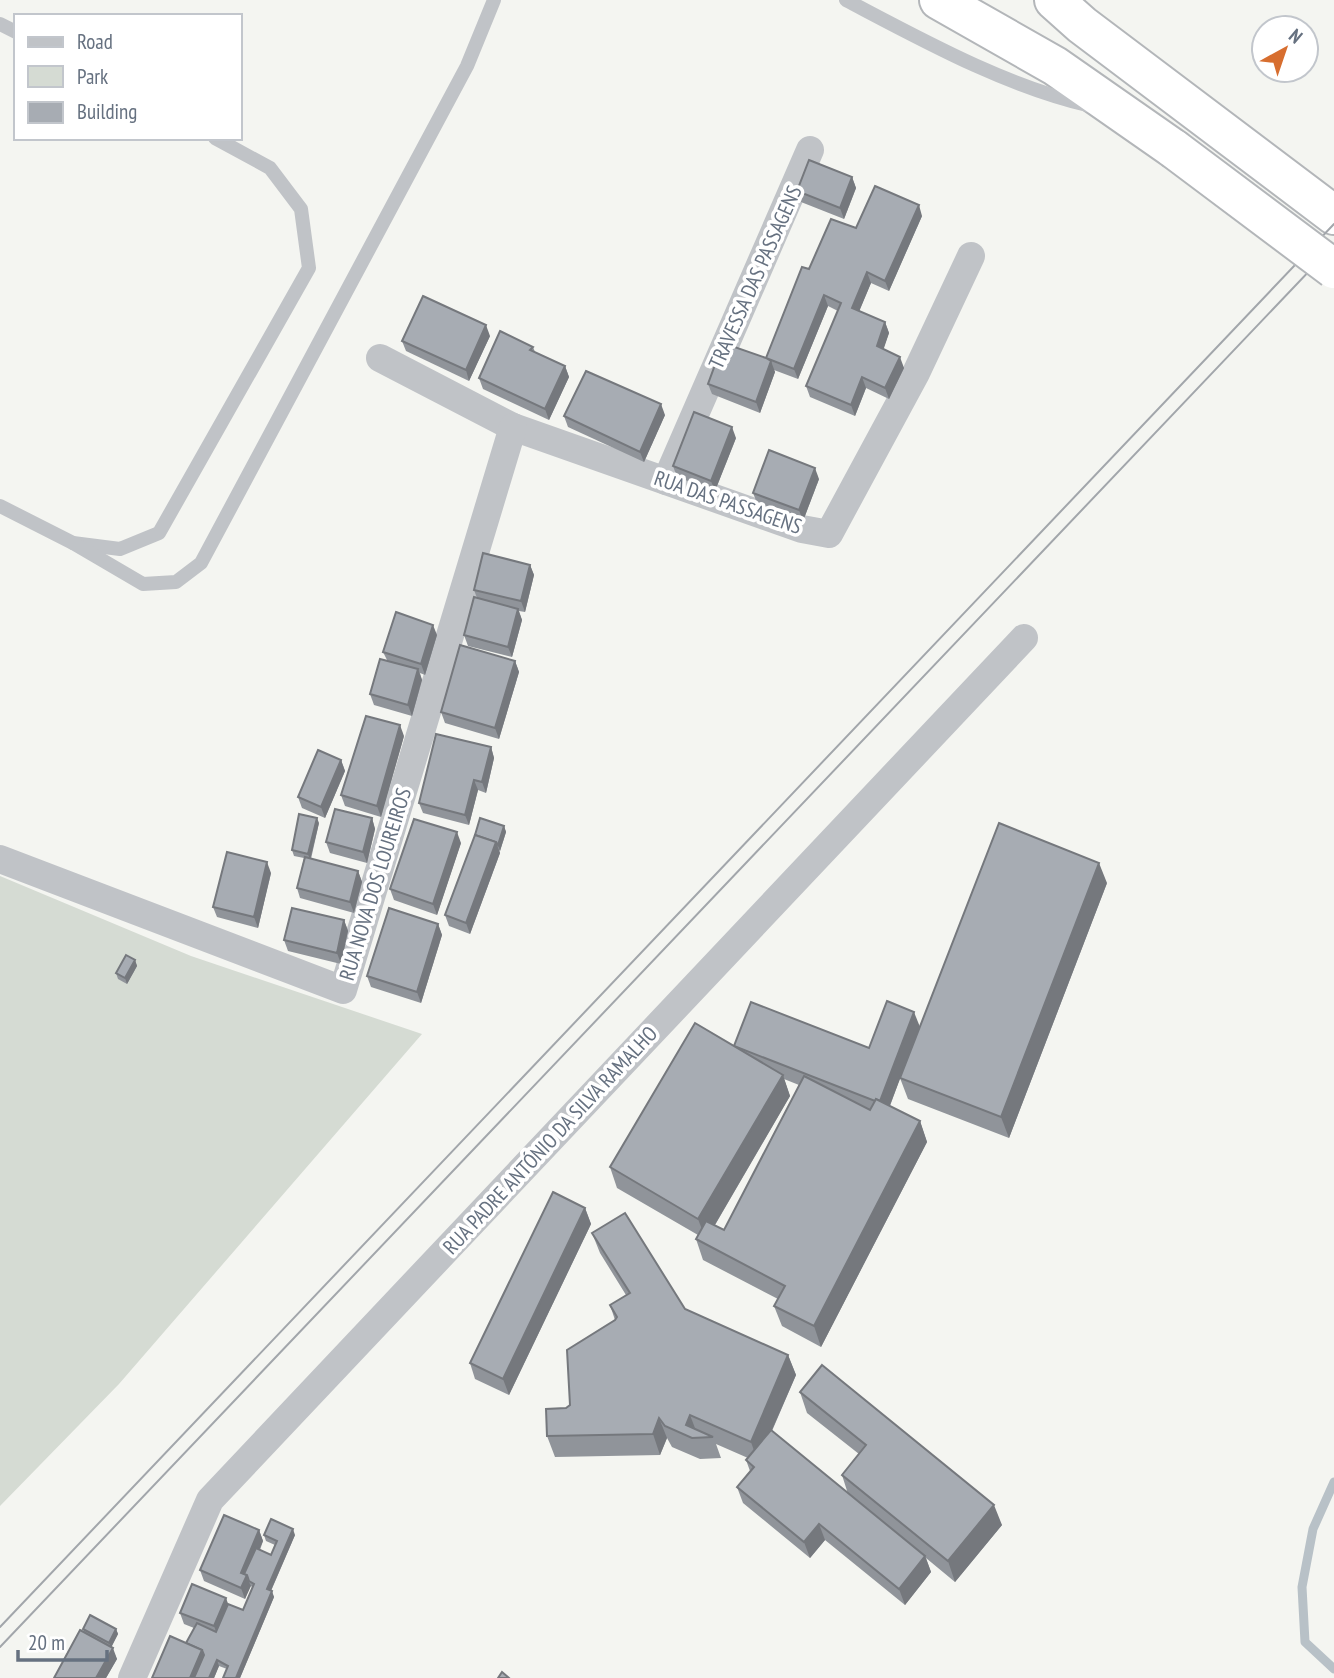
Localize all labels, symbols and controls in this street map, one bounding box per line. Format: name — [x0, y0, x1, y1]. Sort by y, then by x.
legend — [14, 14, 242, 140]
north arrow — [1250, 14, 1320, 84]
text: N — [1284, 23, 1308, 48]
text: Road — [77, 28, 113, 55]
text: Park — [77, 63, 108, 90]
text: Building — [77, 98, 137, 125]
street label: TRAVESSA DAS PASSAGENS — [702, 181, 808, 373]
street label: RUA DAS PASSAGENS — [651, 464, 805, 540]
street label: RUA NOVA DOS LOUREIROS — [333, 785, 417, 983]
street label: RUA PADRE ANTÓNIO DA SILVA RAMALHO — [437, 1020, 663, 1260]
scale bar — [18, 1618, 107, 1662]
text: 20 m — [28, 1629, 65, 1656]

